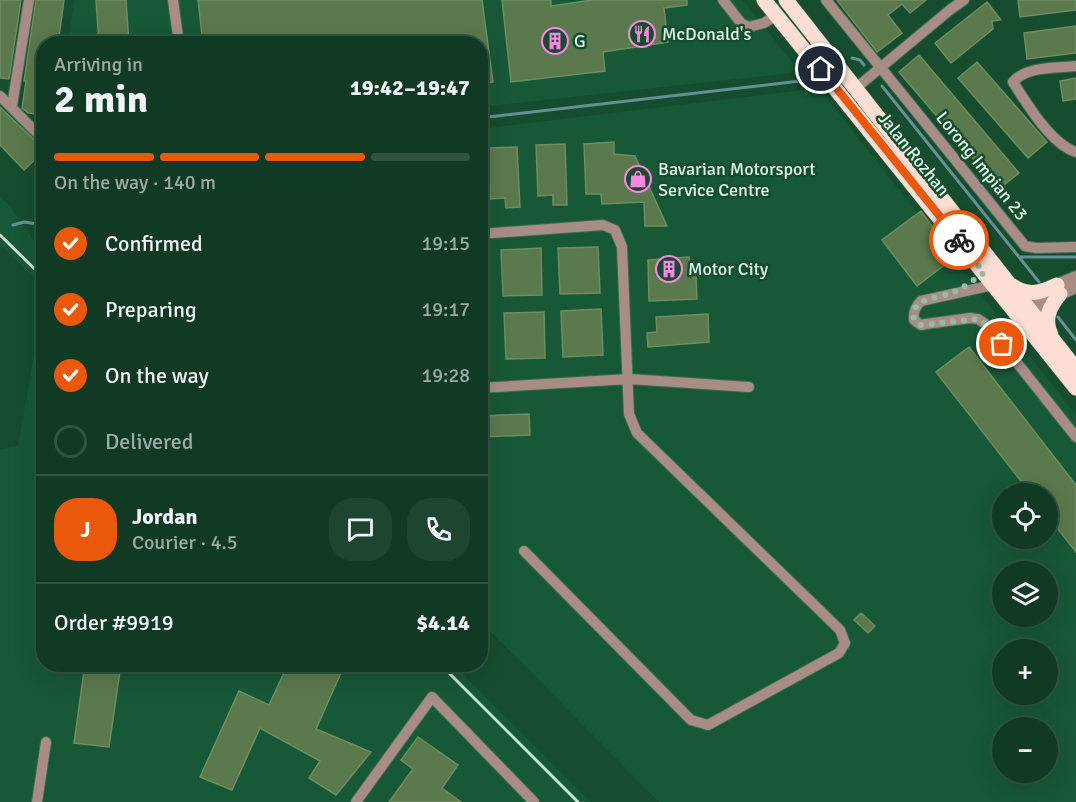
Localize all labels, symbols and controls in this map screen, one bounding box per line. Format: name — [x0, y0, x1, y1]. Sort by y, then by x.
restaurant icon: McDonald's — [627, 19, 657, 49]
place label: McDonald's — [662, 23, 751, 45]
building icon: G — [540, 26, 570, 56]
place label: G — [574, 30, 586, 52]
pin — [795, 43, 846, 94]
text: Arriving in — [54, 52, 143, 77]
icon: home — [804, 52, 837, 85]
text: 19:42–19:47 — [350, 74, 470, 101]
text: 2 min — [54, 75, 148, 123]
street label: Lorong Impian 23 — [931, 107, 1033, 225]
street label: Jalan Rozhan — [874, 108, 954, 200]
place label: Bavarian Motorsport Service Centre — [658, 158, 816, 201]
shop icon: Bavarian Motorsport Service Centre — [623, 164, 653, 194]
text: On the way · 140 m — [54, 170, 216, 195]
courier — [929, 210, 989, 270]
icon: bike — [943, 224, 976, 257]
icon: check — [54, 227, 87, 260]
text: Confirmed — [105, 230, 203, 257]
text: 19:15 — [421, 231, 470, 256]
building icon: Motor City — [654, 254, 684, 284]
place label: Motor City — [688, 258, 769, 280]
icon: check — [54, 293, 87, 326]
text: Preparing — [105, 296, 197, 323]
text: 19:17 — [421, 297, 470, 322]
pin — [976, 318, 1027, 369]
icon: bag — [985, 327, 1018, 360]
icon: check — [54, 359, 87, 392]
text: On the way — [105, 362, 209, 389]
text: 19:28 — [421, 363, 470, 388]
text: Delivered — [105, 428, 193, 455]
map controls — [992, 483, 1058, 783]
button: locate — [992, 483, 1058, 549]
button: chat — [329, 498, 392, 561]
button: phone — [407, 498, 470, 561]
text: Jordan — [132, 503, 198, 530]
text: J — [80, 516, 91, 543]
text: Courier · 4.5 — [132, 530, 238, 555]
button: layers — [992, 561, 1058, 627]
text: Order #9919 — [54, 609, 174, 636]
text: $4.14 — [416, 609, 470, 636]
button: + — [992, 639, 1058, 705]
button: − — [992, 717, 1058, 783]

